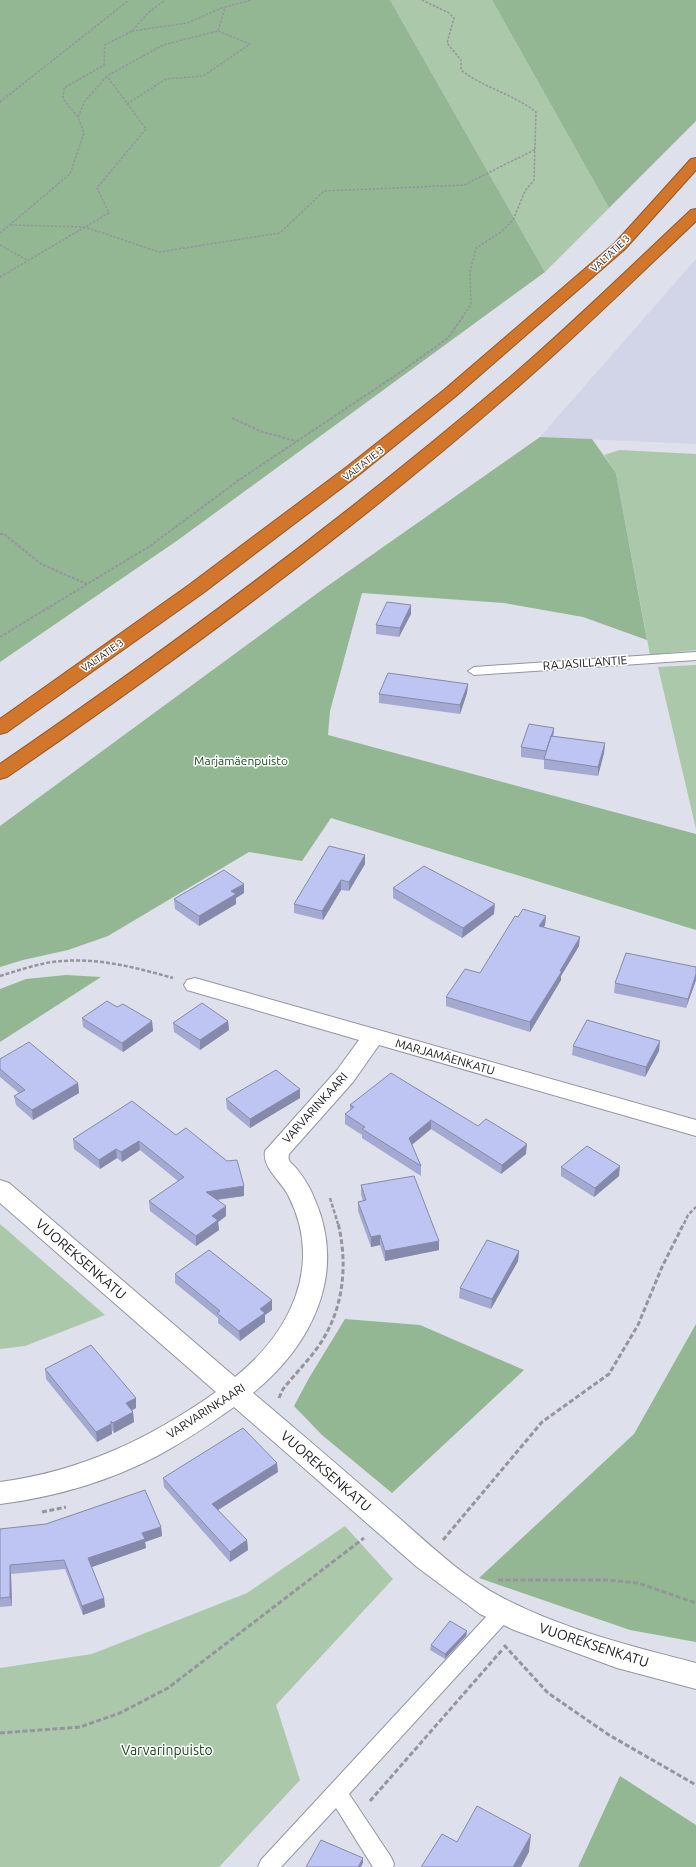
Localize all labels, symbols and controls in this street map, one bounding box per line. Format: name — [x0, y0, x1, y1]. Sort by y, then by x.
street label: VALTATIE 3 — [589, 233, 632, 274]
street label: VALTATIE 3 — [341, 444, 386, 483]
street label: VALTATIE 3 — [79, 637, 126, 674]
street label: RAJASILLANTIE — [542, 653, 628, 672]
park label: Marjamäenpuisto — [194, 754, 288, 767]
street label: MARJAMÄENKATU — [394, 1036, 496, 1077]
street label: VARVARINKAARI — [280, 1070, 350, 1146]
street label: VUOREKSENKATU — [33, 1215, 129, 1303]
street label: VARVARINKAARI — [164, 1380, 247, 1441]
street label: VUOREKSENKATU — [278, 1427, 374, 1515]
street label: VUOREKSENKATU — [537, 1620, 651, 1670]
park label: Varvarinpuisto — [121, 1742, 213, 1758]

